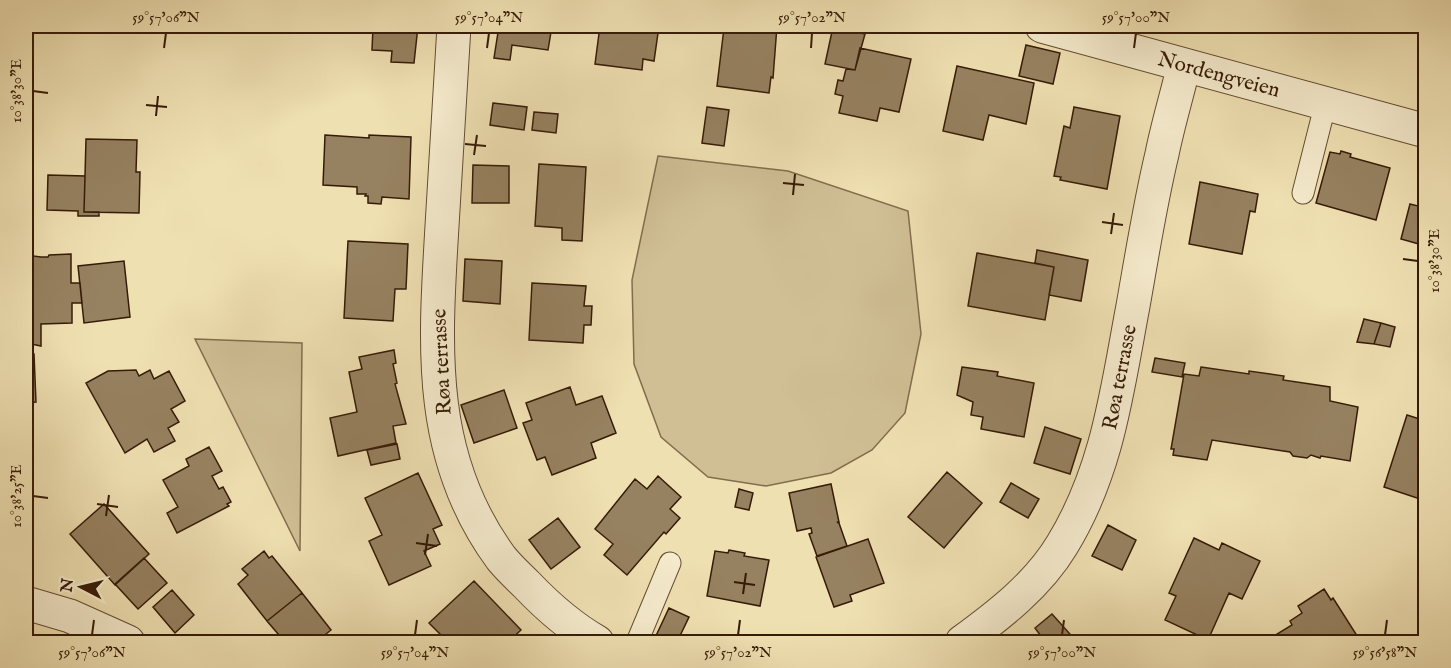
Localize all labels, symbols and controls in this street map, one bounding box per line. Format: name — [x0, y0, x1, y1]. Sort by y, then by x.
text: 59°57'06"N — [132, 8, 200, 27]
text: 59°57'04"N — [455, 8, 523, 27]
text: 59°57'02"N — [778, 8, 846, 27]
text: 59°57'00"N — [1102, 8, 1170, 27]
street label: Nordengveien — [1154, 46, 1283, 105]
text: 10°38'30"E — [7, 59, 26, 123]
text: 10°38'30"E — [1425, 229, 1444, 293]
street label: Røa terrasse — [426, 308, 459, 416]
street label: Røa terrasse — [1097, 322, 1144, 432]
text: 10°38'25"E — [7, 464, 26, 528]
north arrow — [51, 557, 111, 617]
text: N — [57, 577, 79, 594]
text: 59°57'06"N — [58, 643, 126, 662]
text: 59°57'04"N — [381, 643, 449, 662]
text: 59°57'02"N — [704, 643, 772, 662]
text: 59°57'00"N — [1028, 643, 1096, 662]
text: 59°56'58"N — [1353, 643, 1417, 662]

